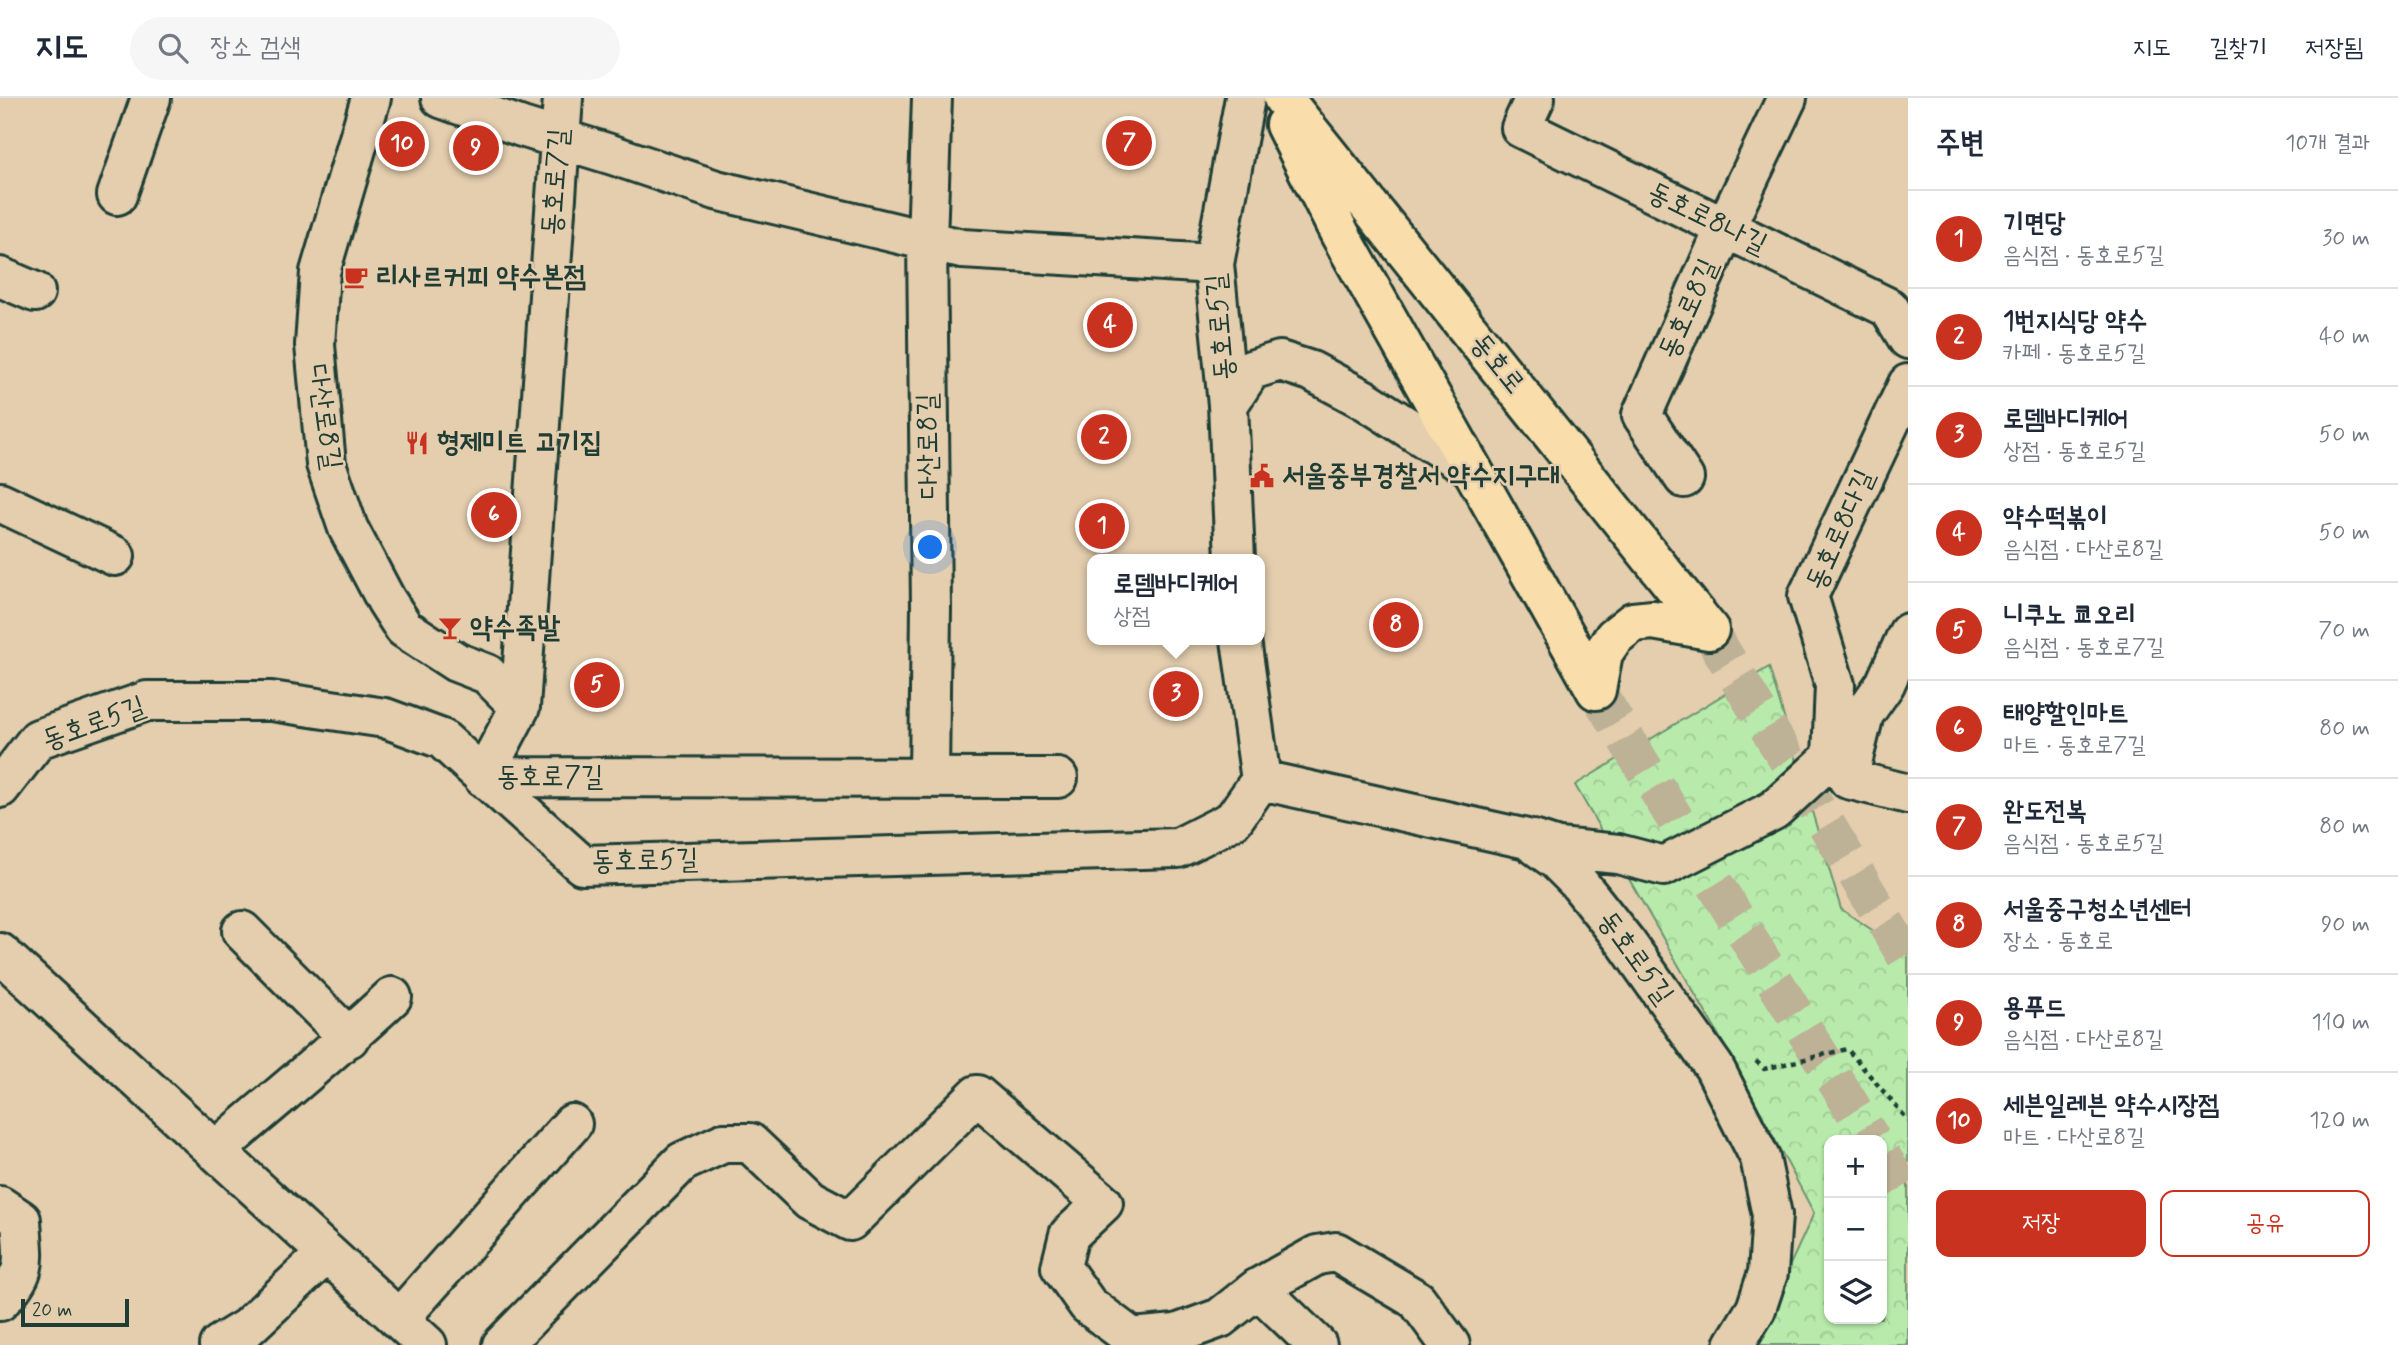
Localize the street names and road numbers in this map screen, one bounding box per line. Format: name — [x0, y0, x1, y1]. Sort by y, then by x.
street label: 동호로7길 — [534, 127, 578, 237]
street label: 동호로8나길 — [1641, 174, 1773, 264]
street label: 동호로8길 — [1651, 253, 1727, 365]
street label: 동호로5길 — [1198, 272, 1244, 382]
street label: 동호로 — [1461, 326, 1533, 402]
street label: 다산로8길 — [298, 362, 350, 472]
street label: 다산로8길 — [910, 393, 948, 499]
street label: 동호로8다길 — [1798, 464, 1884, 596]
street label: 동호로5길 — [37, 688, 151, 760]
street label: 동호로7길 — [496, 759, 604, 796]
street label: 동호로5길 — [591, 842, 699, 880]
street label: 동호로5길 — [1589, 904, 1681, 1012]

